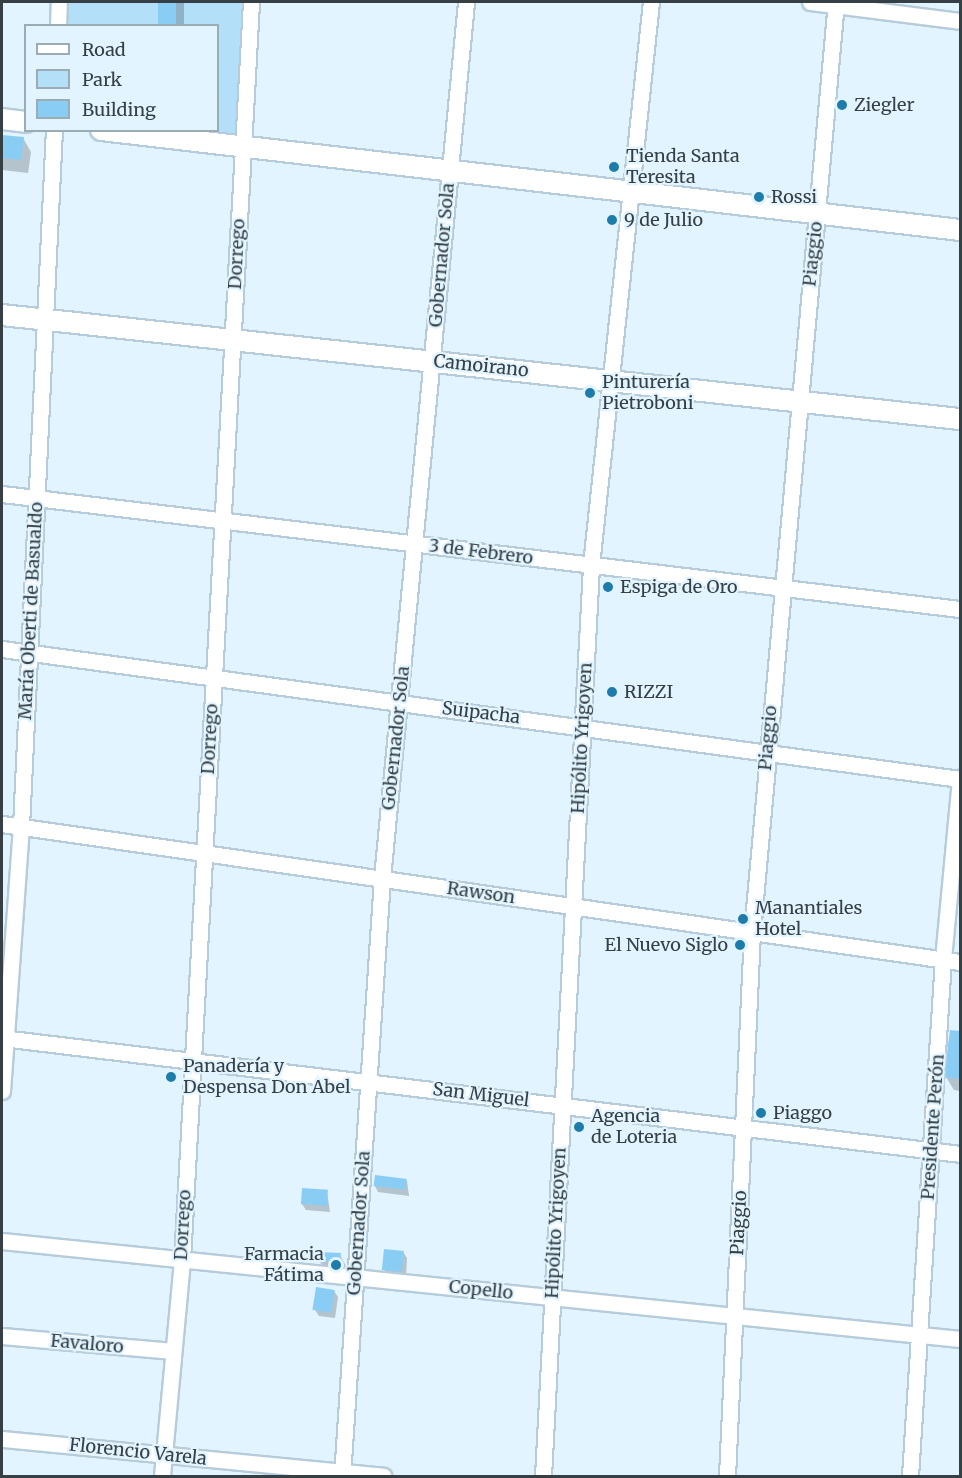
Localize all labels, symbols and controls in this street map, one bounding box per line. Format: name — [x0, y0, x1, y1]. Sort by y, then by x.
legend — [24, 24, 219, 132]
text: Road — [82, 38, 126, 61]
text: Park — [82, 68, 122, 91]
place label: Ziegler — [854, 94, 915, 116]
text: Building — [82, 98, 156, 121]
marker: Ziegler — [835, 98, 849, 112]
place label: Tienda Santa Teresita — [626, 146, 740, 188]
marker: Tienda Santa Teresita — [607, 160, 621, 174]
street label: Gobernador Sola — [425, 182, 459, 328]
place label: Rossi — [771, 186, 817, 208]
marker: Rossi — [752, 190, 766, 204]
place label: 9 de Julio — [624, 209, 703, 231]
marker: 9 de Julio — [605, 213, 619, 227]
street label: Dorrego — [224, 218, 250, 290]
street label: Piaggio — [799, 220, 827, 288]
street label: Camoirano — [432, 350, 530, 382]
place label: Pinturería Pietroboni — [602, 372, 693, 415]
marker: Pinturería Pietroboni — [583, 386, 597, 400]
street label: María Oberti de Basualdo — [15, 502, 47, 720]
street label: 3 de Febrero — [428, 535, 534, 569]
place label: Espiga de Oro — [620, 576, 738, 598]
marker: Espiga de Oro — [601, 580, 615, 594]
street label: Hipólito Yrigoyen — [567, 662, 597, 814]
street label: Gobernador Sola — [378, 665, 414, 811]
place label: RIZZI — [624, 681, 673, 703]
marker: RIZZI — [605, 685, 619, 699]
street label: Suipacha — [441, 697, 521, 729]
street label: Dorrego — [197, 703, 223, 775]
street label: Piaggio — [754, 705, 782, 771]
street label: Rawson — [445, 878, 517, 908]
place label: Manantiales Hotel — [755, 898, 862, 940]
marker: Manantiales Hotel — [736, 912, 750, 926]
place label: El Nuevo Siglo — [605, 934, 728, 956]
marker: El Nuevo Siglo — [733, 938, 747, 952]
street label: Presidente Perón — [917, 1053, 949, 1201]
place label: Panadería y Despensa Don Abel — [183, 1056, 350, 1098]
marker: Panadería y Despensa Don Abel — [164, 1070, 178, 1084]
street label: San Miguel — [431, 1078, 531, 1112]
place label: Piaggo — [773, 1102, 832, 1124]
place label: Agencia de Loteria — [591, 1106, 677, 1148]
marker: Piaggo — [754, 1106, 768, 1120]
marker: Agencia de Loteria — [572, 1120, 586, 1134]
street label: Hipólito Yrigoyen — [541, 1147, 571, 1299]
street label: Gobernador Sola — [343, 1150, 375, 1296]
street label: Dorrego — [170, 1189, 196, 1261]
street label: Piaggio — [727, 1190, 751, 1256]
place label: Farmacia Fátima — [244, 1244, 324, 1286]
marker: Farmacia Fátima — [329, 1258, 343, 1272]
street label: Copello — [448, 1276, 514, 1304]
street label: Favaloro — [49, 1330, 125, 1358]
street label: Florencio Varela — [68, 1434, 208, 1470]

